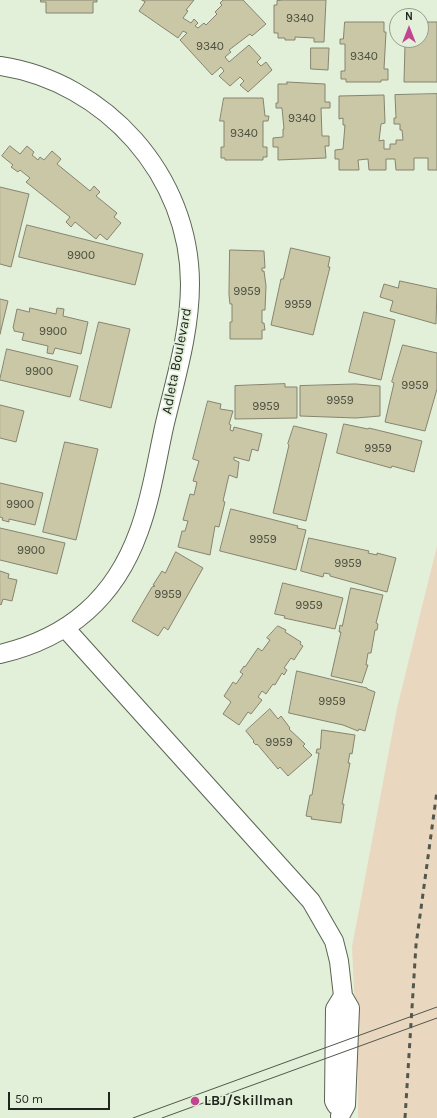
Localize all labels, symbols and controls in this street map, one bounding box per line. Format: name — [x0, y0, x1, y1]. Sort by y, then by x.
north arrow — [389, 8, 429, 48]
text: N — [405, 10, 413, 23]
house number: 9340 — [286, 12, 314, 26]
house number: 9340 — [196, 40, 224, 54]
house number: 9340 — [350, 50, 378, 64]
house number: 9340 — [288, 112, 316, 126]
house number: 9340 — [230, 127, 258, 141]
house number: 9900 — [67, 249, 95, 263]
house number: 9959 — [233, 285, 261, 299]
house number: 9959 — [284, 298, 312, 312]
street label: Adleta Boulevard — [158, 306, 196, 416]
house number: 9900 — [39, 325, 67, 339]
house number: 9900 — [25, 365, 53, 379]
house number: 9959 — [401, 379, 429, 393]
house number: 9959 — [326, 394, 354, 408]
house number: 9959 — [252, 400, 280, 414]
house number: 9959 — [364, 442, 392, 456]
house number: 9900 — [6, 498, 34, 512]
house number: 9959 — [249, 533, 277, 547]
house number: 9900 — [17, 544, 45, 558]
house number: 9959 — [334, 557, 362, 571]
house number: 9959 — [154, 588, 182, 602]
house number: 9959 — [295, 599, 323, 613]
house number: 9959 — [318, 695, 346, 709]
house number: 9959 — [265, 736, 293, 750]
scale bar — [10, 1084, 112, 1110]
text: 50 m — [15, 1092, 43, 1106]
place label: LBJ/Skillman — [204, 1093, 293, 1109]
marker: LBJ/Skillman — [189, 1095, 201, 1107]

